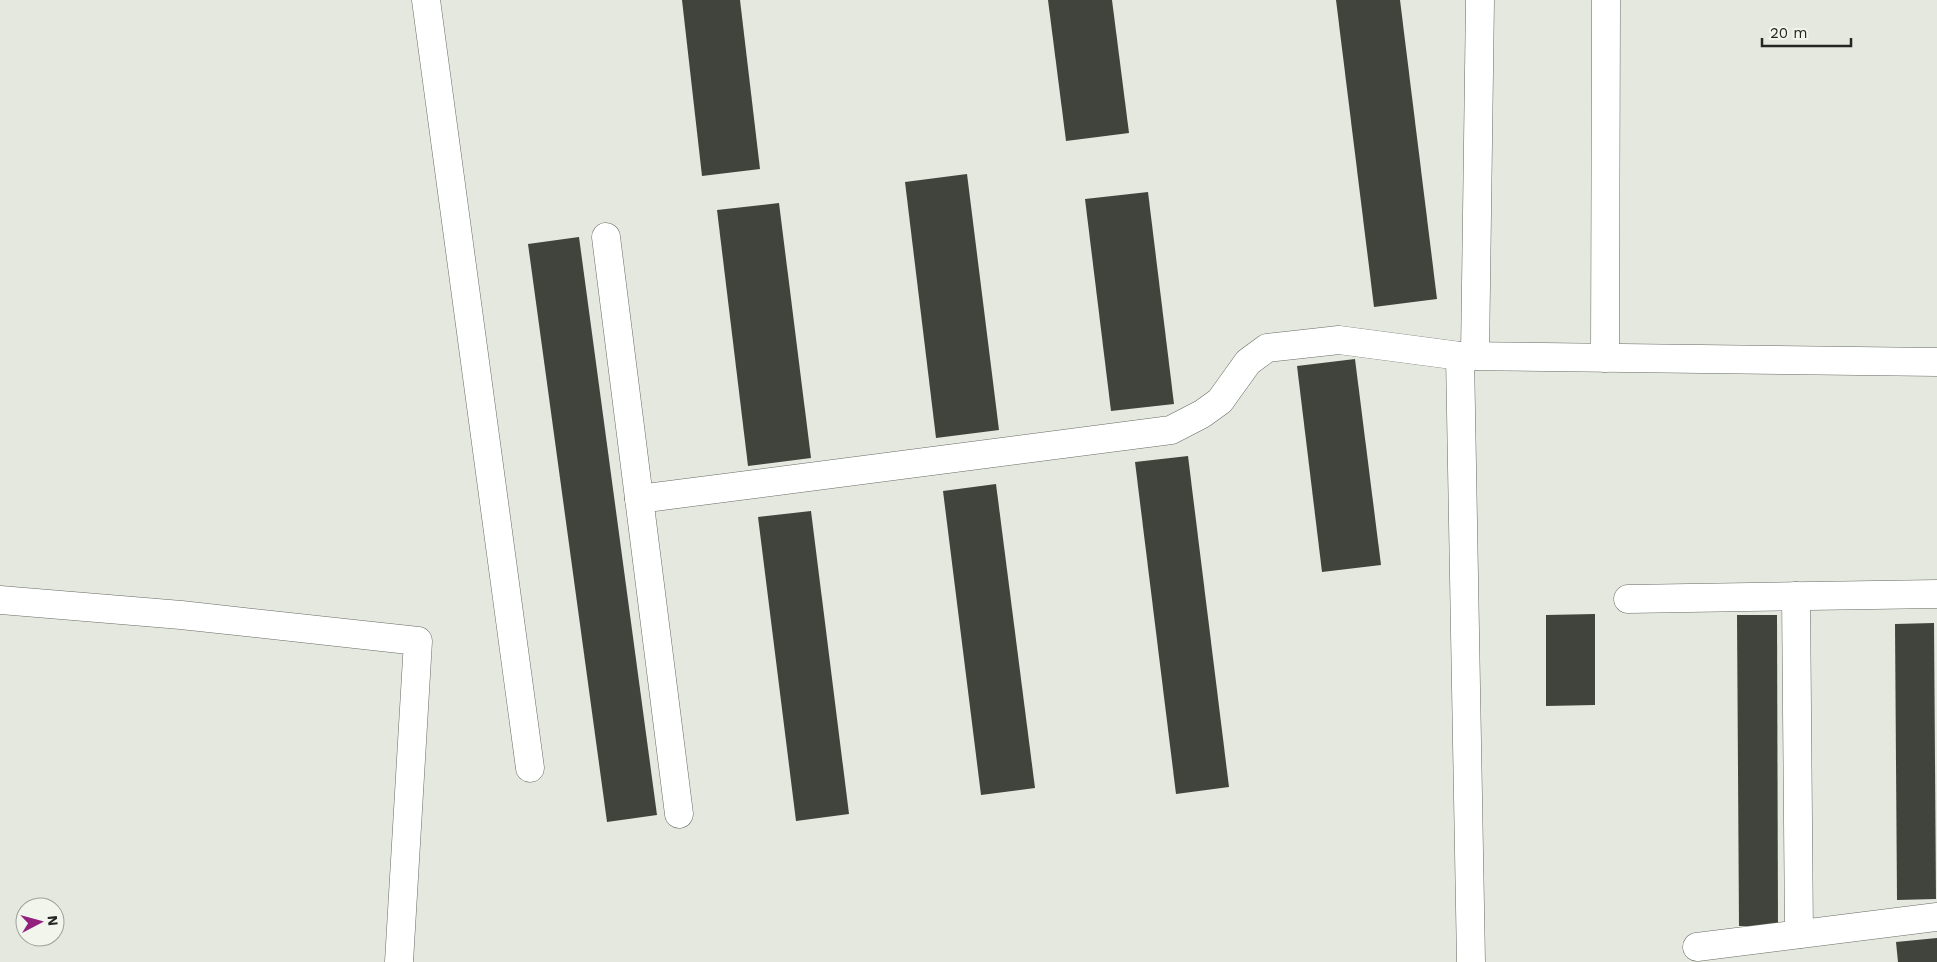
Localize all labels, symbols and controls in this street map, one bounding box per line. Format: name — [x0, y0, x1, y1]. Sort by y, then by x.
scale bar — [1762, 15, 1851, 47]
text: 20 m — [1770, 24, 1808, 42]
north arrow — [15, 897, 65, 947]
text: N — [44, 915, 61, 927]

